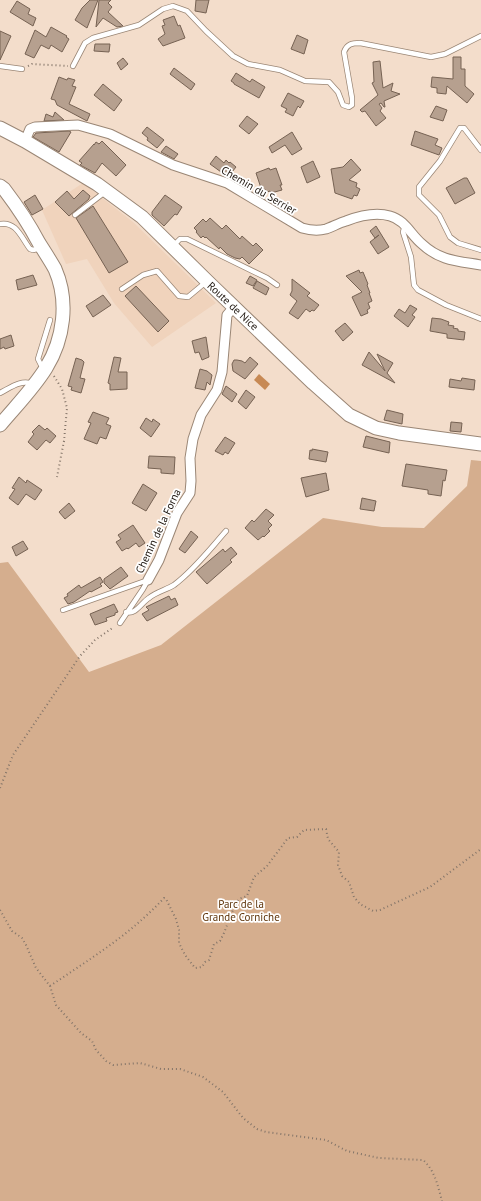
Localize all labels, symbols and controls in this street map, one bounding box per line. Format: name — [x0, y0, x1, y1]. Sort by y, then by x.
street label: Chemin du Serrier — [219, 163, 299, 217]
street label: Route de Nice — [204, 279, 262, 334]
street label: Chemin de la Forna — [132, 487, 184, 575]
park label: Parc de la Grande Corniche — [202, 897, 280, 924]

